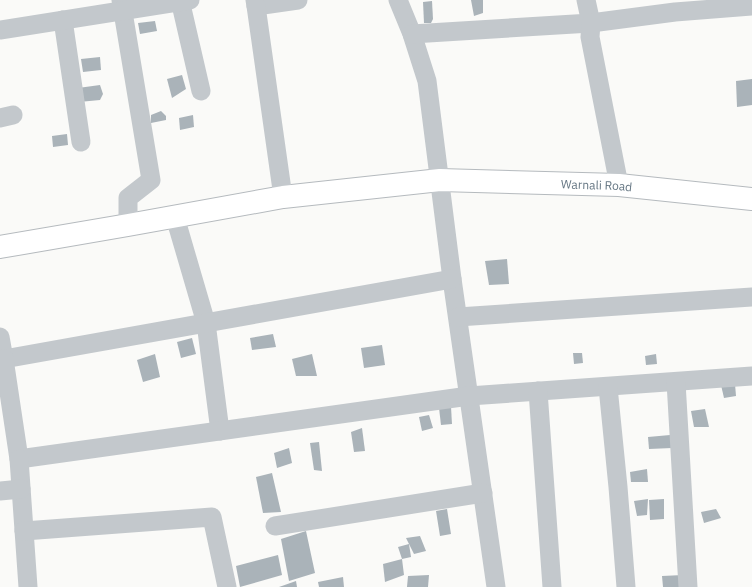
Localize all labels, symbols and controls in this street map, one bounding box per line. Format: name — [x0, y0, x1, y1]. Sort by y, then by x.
street label: Warnali Road — [561, 176, 633, 194]

